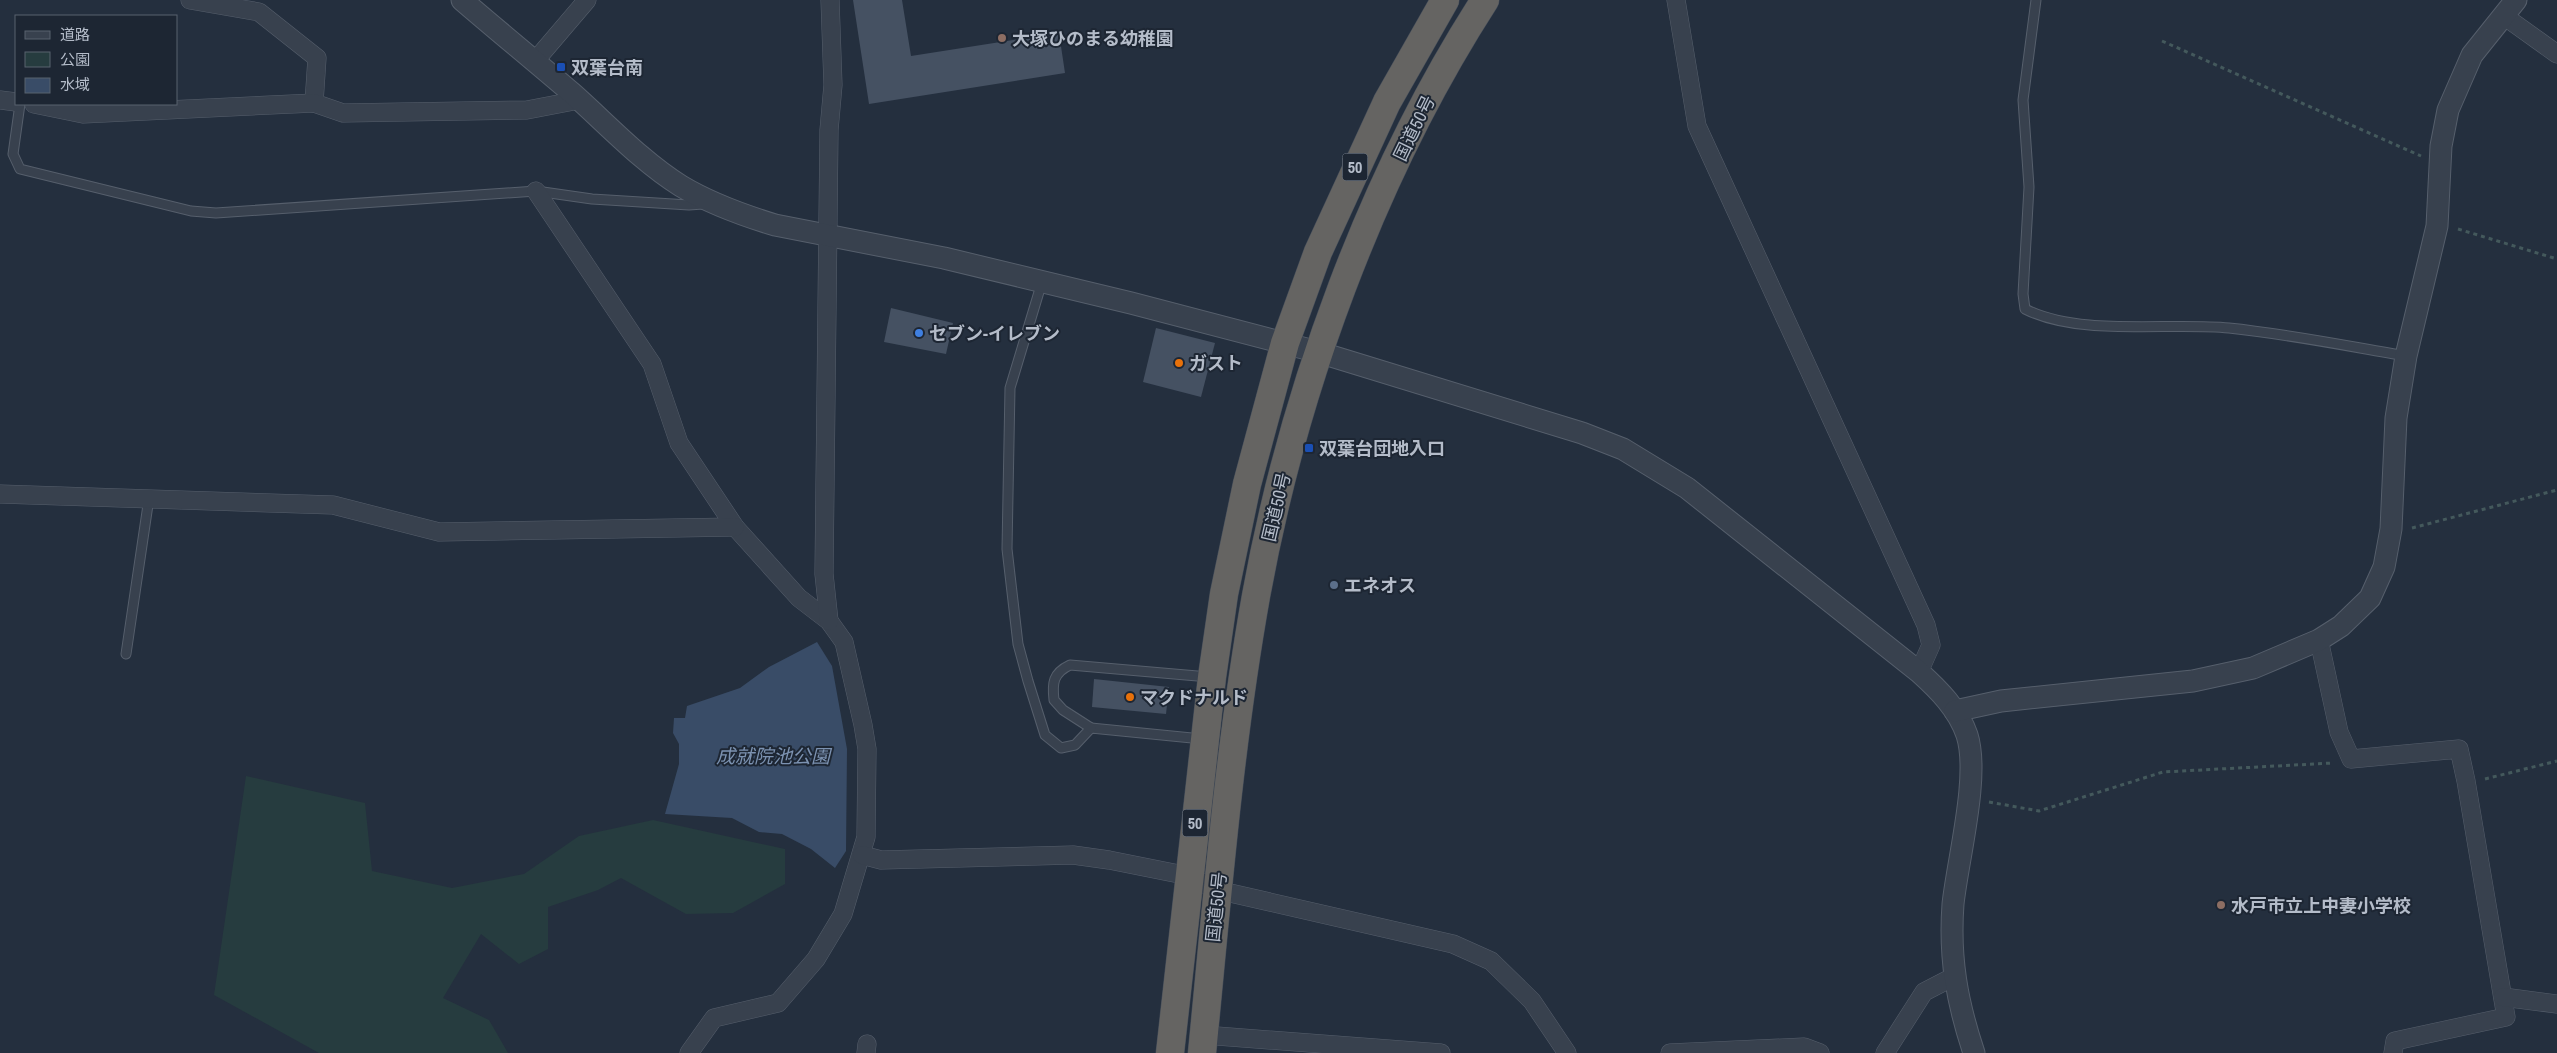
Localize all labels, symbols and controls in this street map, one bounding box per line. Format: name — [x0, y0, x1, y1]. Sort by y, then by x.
legend — [15, 15, 178, 105]
text: 道路 — [60, 24, 90, 45]
place label: 大塚ひのまる幼稚園 — [1012, 26, 1174, 51]
marker: 大塚ひのまる幼稚園 — [996, 32, 1008, 44]
text: 公園 — [60, 49, 90, 70]
place label: 双葉台南 — [571, 55, 643, 80]
marker: 双葉台南 — [555, 61, 567, 73]
text: 水域 — [60, 74, 90, 95]
street label: 国道50号 — [1387, 91, 1441, 165]
road number: 50 — [1342, 154, 1368, 180]
place label: セブン-イレブン — [929, 321, 1060, 346]
marker: セブン-イレブン — [913, 327, 925, 339]
place label: ガスト — [1189, 351, 1243, 376]
marker: ガスト — [1173, 357, 1185, 369]
place label: 双葉台団地入口 — [1319, 436, 1445, 461]
marker: 双葉台団地入口 — [1303, 442, 1315, 454]
street label: 国道50号 — [1256, 470, 1296, 544]
place label: エネオス — [1344, 573, 1416, 598]
marker: エネオス — [1328, 579, 1340, 591]
place label: マクドナルド — [1140, 685, 1248, 710]
marker: マクドナルド — [1124, 691, 1136, 703]
water label: 成就院池公園 — [716, 743, 833, 769]
road number: 50 — [1182, 810, 1208, 836]
street label: 国道50号 — [1200, 871, 1232, 943]
place label: 水戸市立上中妻小学校 — [2231, 893, 2411, 918]
marker: 水戸市立上中妻小学校 — [2215, 899, 2227, 911]

